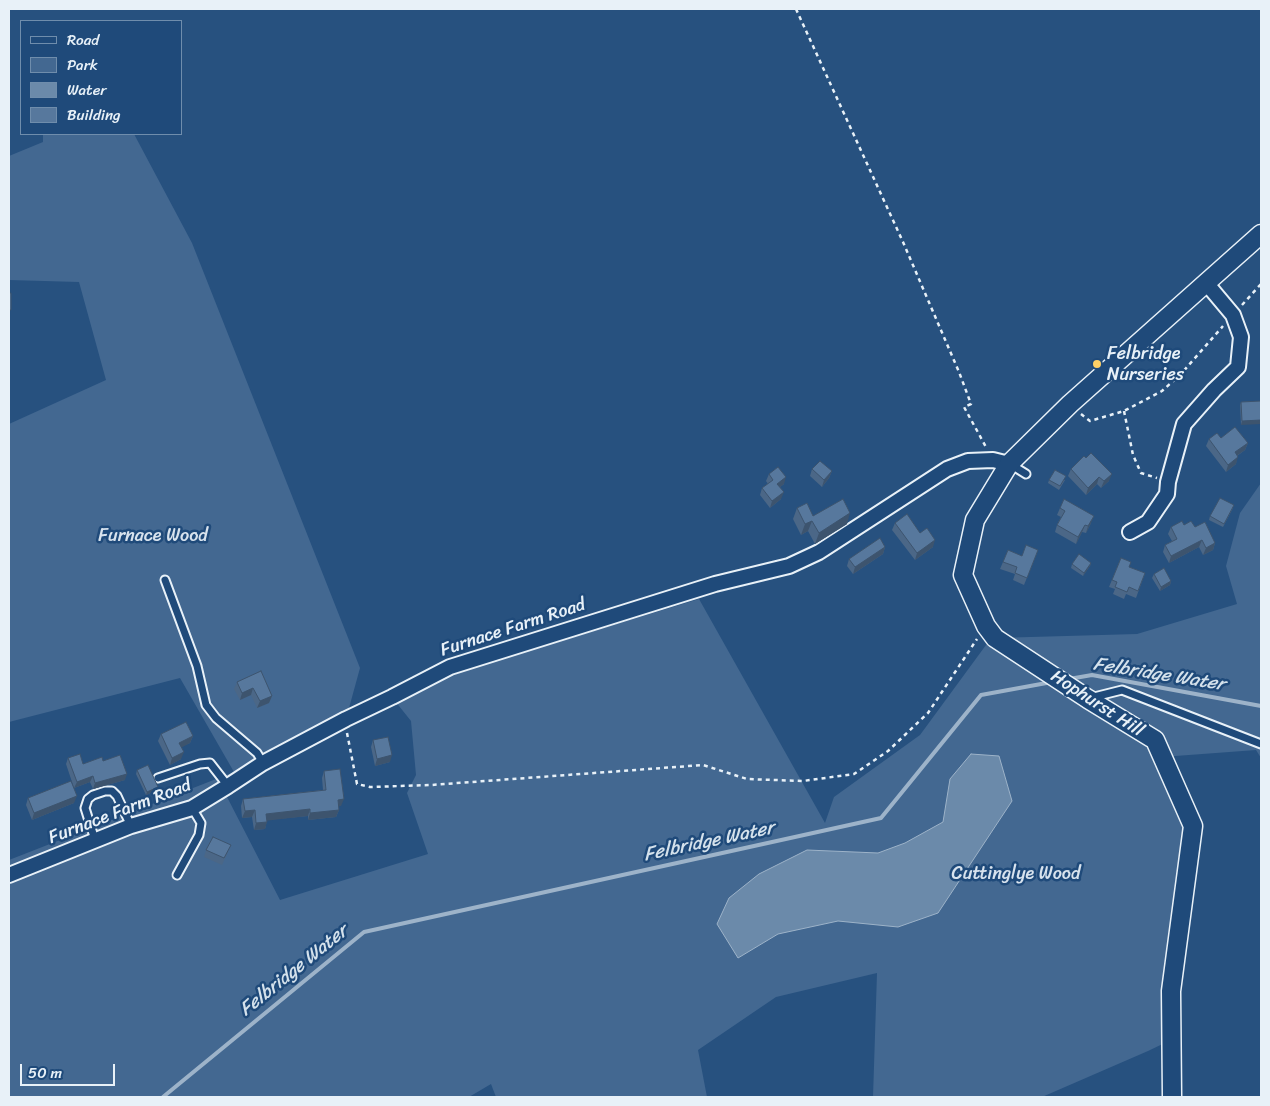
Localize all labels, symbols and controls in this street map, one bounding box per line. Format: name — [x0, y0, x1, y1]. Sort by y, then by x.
legend — [20, 20, 182, 135]
text: Road — [67, 27, 99, 53]
text: Park — [67, 52, 98, 78]
text: Water — [67, 77, 107, 103]
text: Building — [67, 102, 121, 128]
place label: Felbridge Nurseries — [1107, 343, 1184, 386]
marker: Felbridge Nurseries — [1091, 358, 1103, 370]
park label: Furnace Wood — [98, 525, 208, 547]
street label: Furnace Farm Road — [438, 594, 588, 662]
water label: Felbridge Water — [1092, 653, 1226, 697]
street label: Hophurst Hill — [1046, 666, 1148, 742]
street label: Furnace Farm Road — [46, 775, 194, 849]
water label: Felbridge Water — [642, 817, 776, 867]
park label: Cuttinglye Wood — [952, 863, 1080, 885]
water label: Felbridge Water — [235, 920, 353, 1022]
scale bar — [22, 1054, 118, 1086]
text: 50 m — [28, 1060, 62, 1086]

